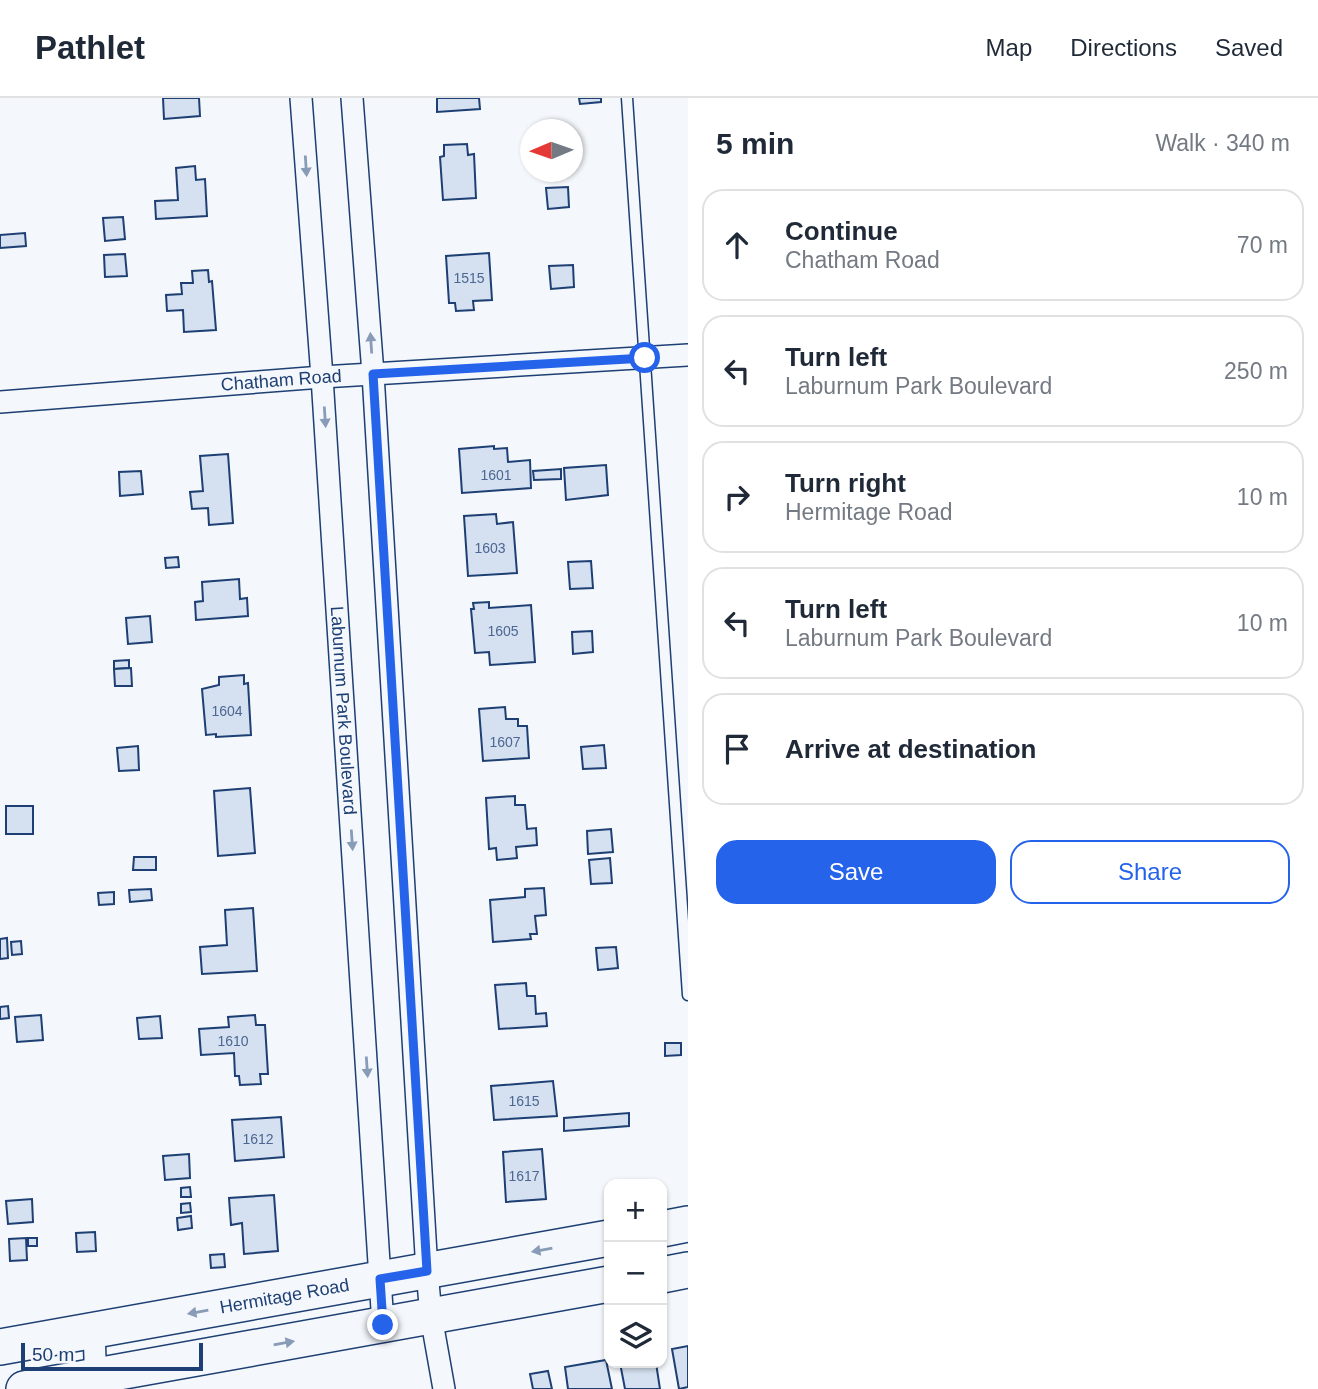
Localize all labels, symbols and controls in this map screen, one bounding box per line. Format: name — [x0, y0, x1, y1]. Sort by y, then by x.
text: Pathlet — [35, 29, 145, 66]
text: Map — [986, 34, 1032, 61]
text: Directions — [1070, 34, 1177, 61]
text: Saved — [1215, 34, 1283, 61]
north arrow — [520, 119, 583, 182]
text: 5 min — [716, 127, 794, 160]
text: Walk · 340 m — [1155, 130, 1290, 156]
one-way arrow — [301, 155, 312, 177]
text: Continue — [785, 216, 898, 246]
icon: ahead — [718, 226, 756, 264]
text: 70 m — [1237, 232, 1288, 258]
text: Chatham Road — [785, 247, 940, 273]
house number: 1515 — [453, 270, 485, 286]
one-way arrow — [365, 332, 376, 354]
route start — [629, 342, 660, 373]
text: Turn left — [785, 342, 887, 372]
icon: left — [718, 352, 756, 390]
text: 250 m — [1224, 358, 1288, 384]
street label: Chatham Road — [220, 366, 342, 395]
text: Laburnum Park Boulevard — [785, 373, 1052, 399]
one-way arrow — [320, 407, 331, 429]
house number: 1601 — [480, 467, 512, 483]
text: Turn right — [785, 468, 906, 498]
icon: right — [718, 478, 756, 516]
text: 10 m — [1237, 484, 1288, 510]
text: Hermitage Road — [785, 499, 952, 525]
house number: 1603 — [474, 540, 506, 556]
text: Turn left — [785, 594, 887, 624]
icon: left — [718, 604, 756, 642]
street label: Laburnum Park Boulevard — [327, 605, 360, 816]
text: 10 m — [1237, 610, 1288, 636]
house number: 1605 — [487, 623, 519, 639]
text: Laburnum Park Boulevard — [785, 625, 1052, 651]
house number: 1604 — [211, 703, 243, 719]
icon: arrive — [718, 730, 756, 768]
house number: 1607 — [489, 734, 521, 750]
text: Arrive at destination — [785, 734, 1036, 764]
one-way arrow — [347, 829, 358, 851]
button: Save — [716, 840, 996, 904]
button: Share — [1010, 840, 1290, 904]
house number: 1610 — [217, 1033, 249, 1049]
one-way arrow — [361, 1056, 372, 1078]
house number: 1615 — [508, 1093, 540, 1109]
house number: 1612 — [242, 1131, 274, 1147]
house number: 1617 — [508, 1168, 540, 1184]
map controls — [604, 1179, 667, 1368]
button: + — [604, 1179, 667, 1242]
button: − — [604, 1242, 667, 1305]
one-way arrow — [531, 1245, 553, 1256]
street label: Hermitage Road — [218, 1275, 351, 1317]
button: layers — [604, 1305, 667, 1368]
one-way arrow — [187, 1307, 209, 1318]
route end — [367, 1309, 398, 1340]
one-way arrow — [273, 1337, 295, 1348]
scale bar — [21, 1340, 203, 1372]
text: 50 m — [32, 1344, 74, 1365]

